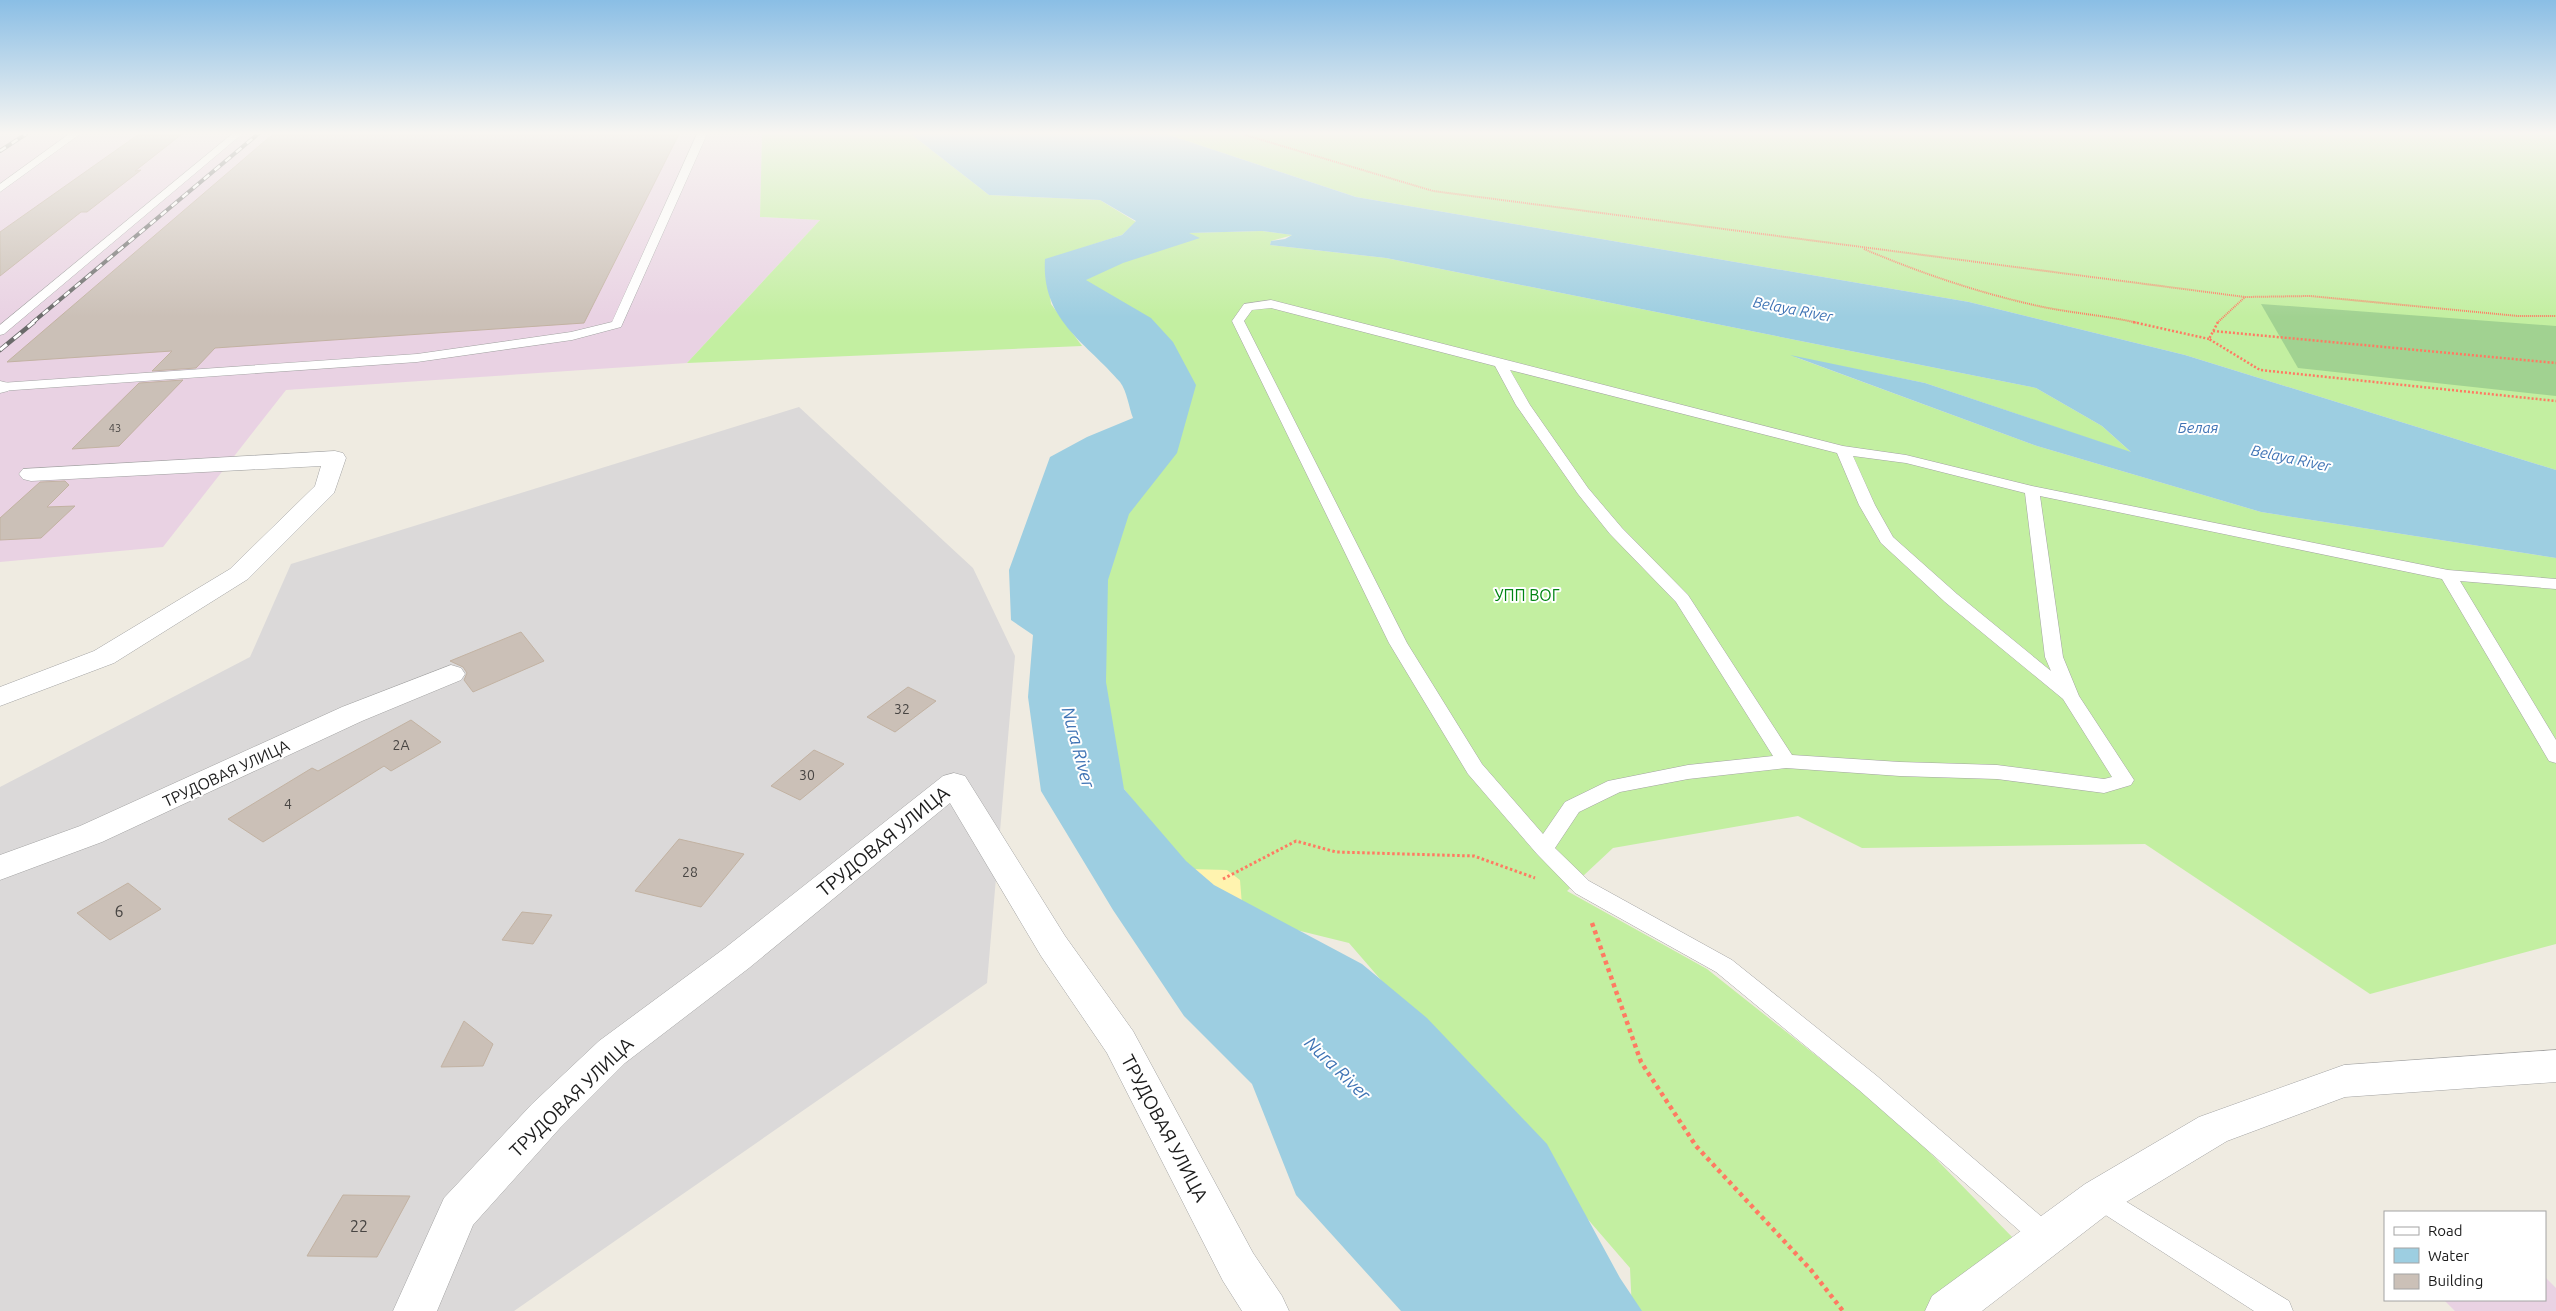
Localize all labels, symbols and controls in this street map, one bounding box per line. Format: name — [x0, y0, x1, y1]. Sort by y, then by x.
water label: Belaya River — [1752, 293, 1836, 325]
water label: Белая — [2178, 419, 2219, 436]
house number: 43 — [109, 422, 121, 434]
water label: Belaya River — [2250, 441, 2334, 475]
park label: УПП ВОГ — [1494, 586, 1560, 604]
house number: 32 — [894, 701, 910, 717]
water label: Nura River — [1059, 704, 1100, 791]
street label: ТРУДОВАЯ УЛИЦА — [160, 736, 293, 810]
house number: 2А — [393, 737, 410, 753]
house number: 30 — [799, 767, 815, 783]
street label: ТРУДОВАЯ УЛИЦА — [813, 781, 954, 901]
house number: 4 — [284, 796, 292, 812]
house number: 28 — [682, 864, 698, 880]
house number: 6 — [114, 902, 124, 920]
street label: ТРУДОВАЯ УЛИЦА — [505, 1032, 638, 1162]
water label: Nura River — [1301, 1032, 1376, 1105]
street label: ТРУДОВАЯ УЛИЦА — [1117, 1051, 1213, 1206]
legend — [2384, 1211, 2546, 1301]
house number: 22 — [350, 1217, 368, 1235]
text: Road — [2428, 1222, 2463, 1239]
text: Water — [2428, 1247, 2469, 1264]
text: Building — [2428, 1272, 2483, 1289]

